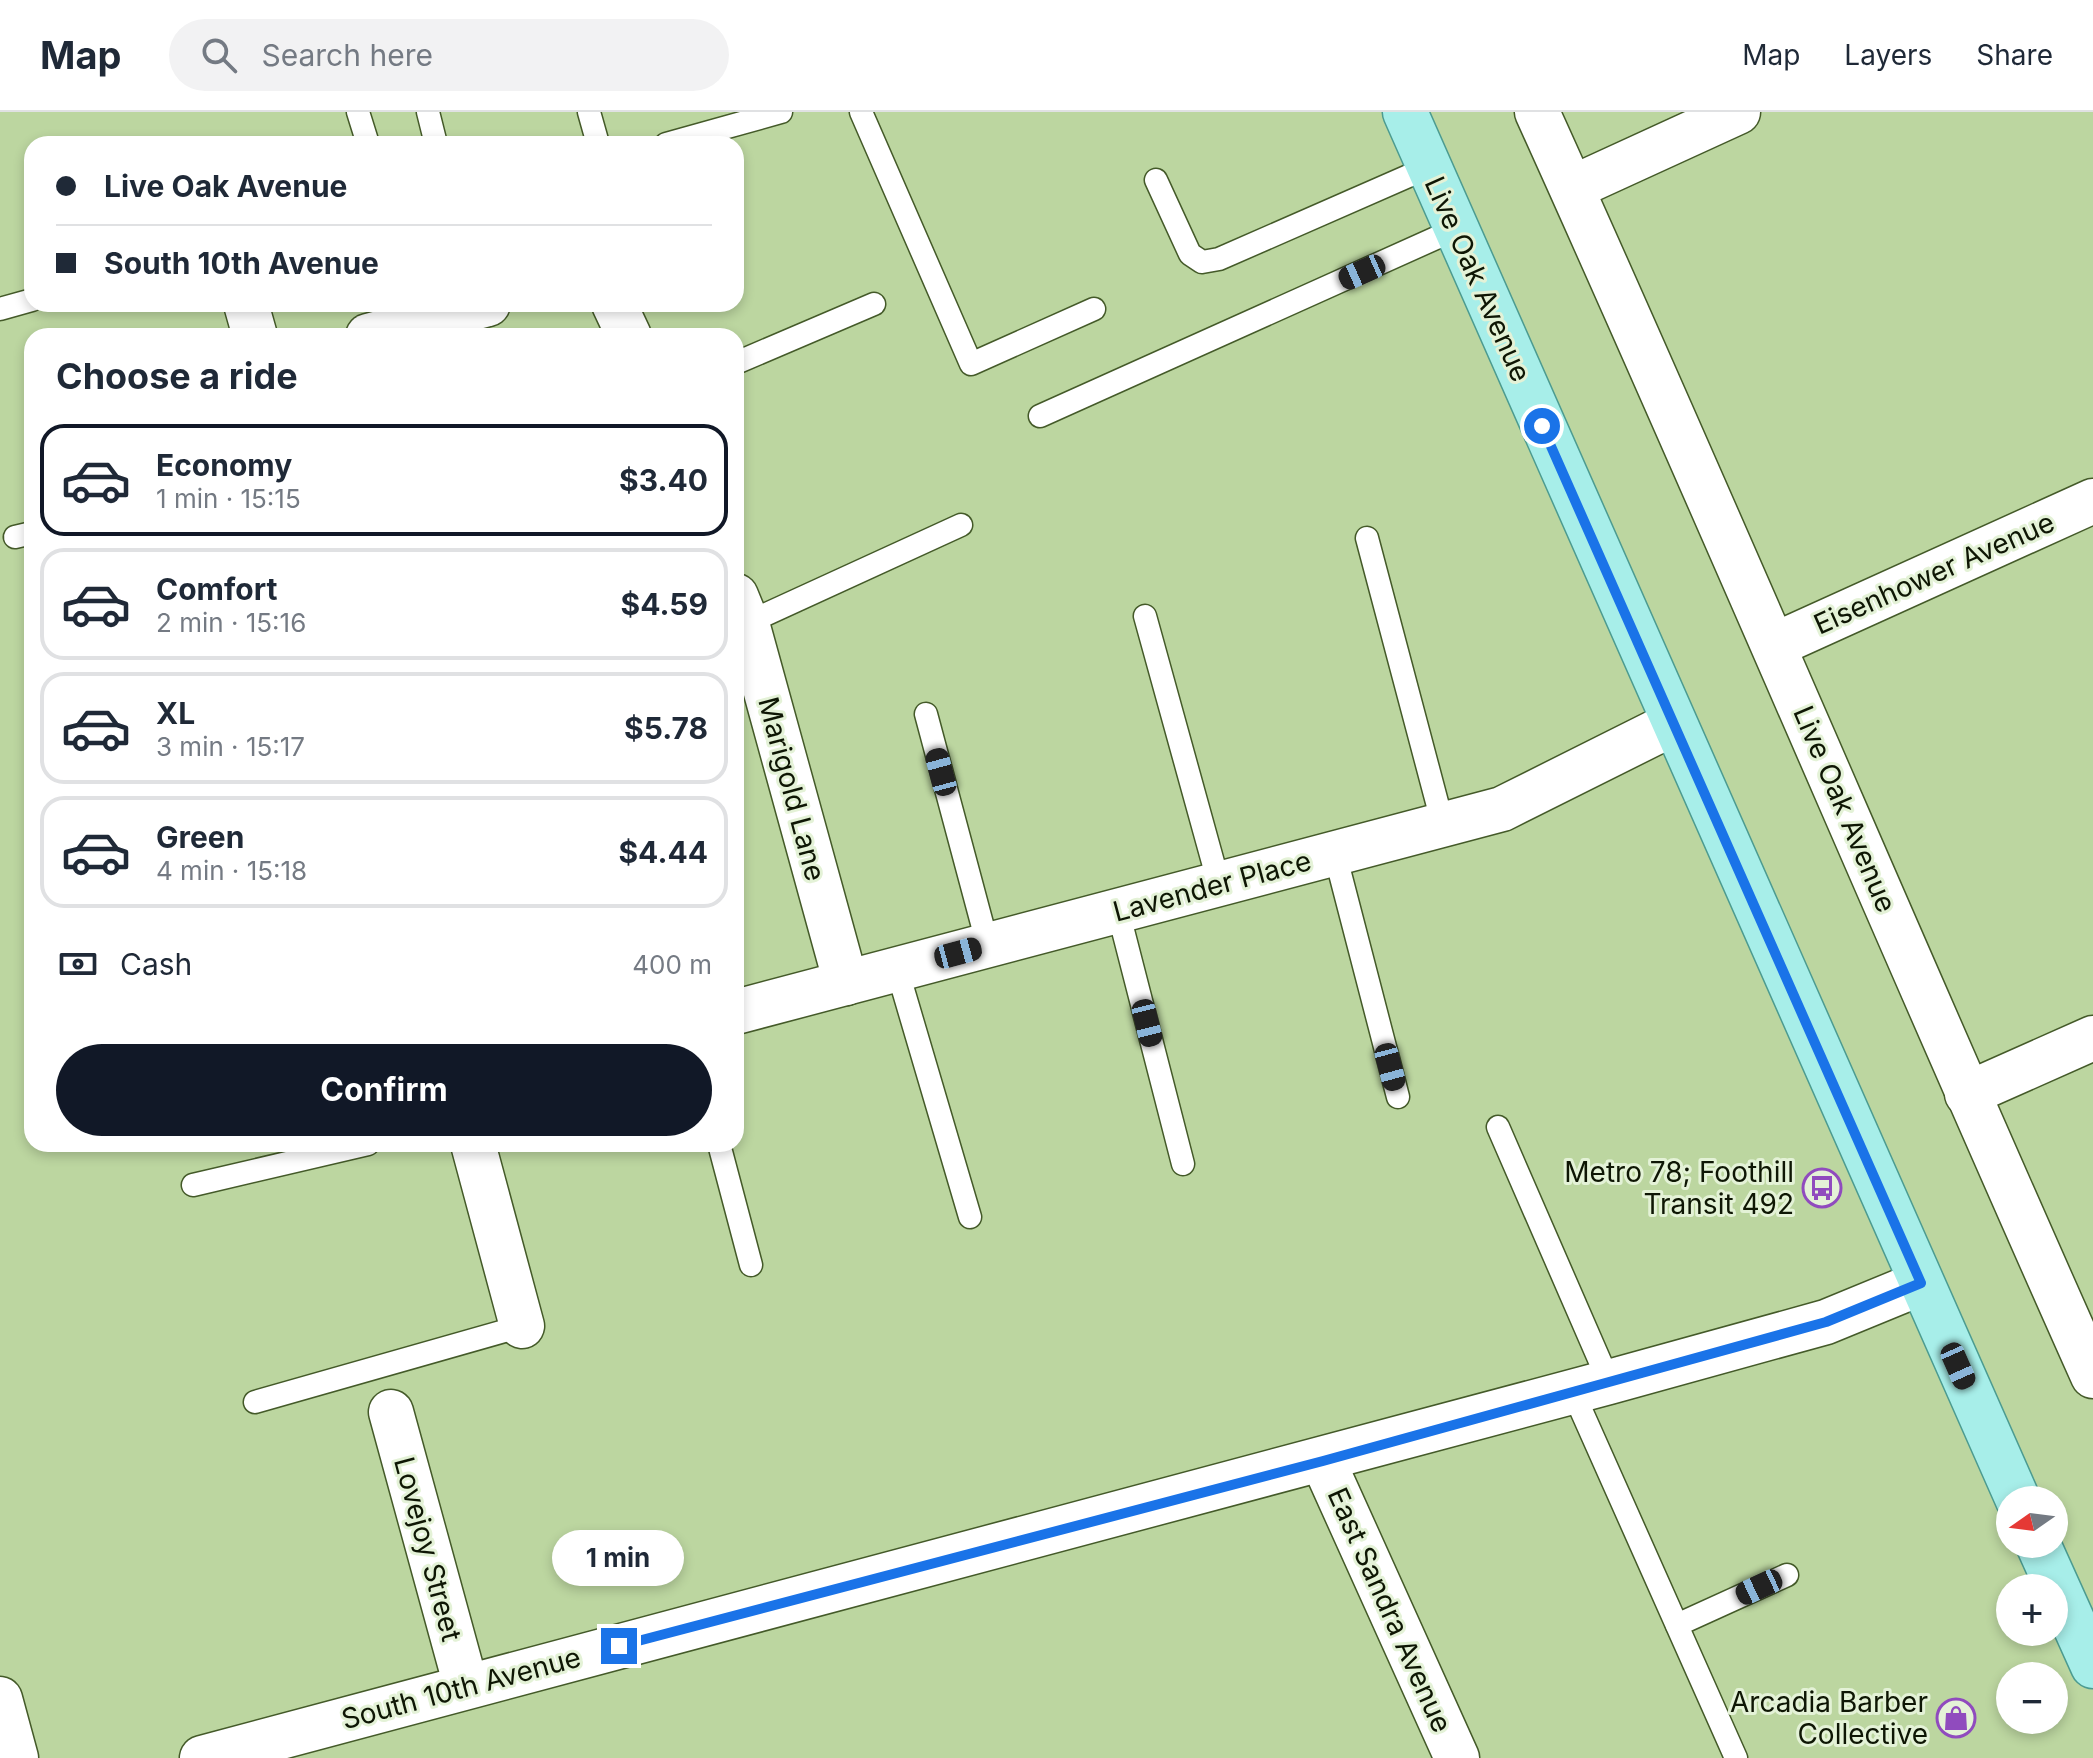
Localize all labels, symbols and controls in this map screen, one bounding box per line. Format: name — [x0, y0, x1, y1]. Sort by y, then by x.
search box — [169, 19, 729, 91]
text: Map — [40, 32, 121, 78]
icon: search — [197, 33, 241, 77]
text: Search here — [261, 37, 433, 73]
text: Map — [1742, 38, 1800, 72]
text: Layers — [1844, 38, 1932, 72]
text: Share — [1976, 38, 2053, 72]
text: Live Oak Avenue — [104, 168, 347, 204]
street label: Live Oak Avenue — [1418, 171, 1538, 387]
text: South 10th Avenue — [104, 245, 379, 281]
car — [1335, 251, 1389, 293]
text: Choose a ride — [56, 354, 298, 398]
route start — [1524, 408, 1560, 444]
icon: car — [60, 444, 132, 516]
text: Economy — [156, 447, 292, 483]
text: $3.40 — [619, 462, 708, 498]
text: 1 min · 15:15 — [156, 483, 301, 514]
street label: Eisenhower Avenue — [1809, 505, 2059, 641]
icon: car — [60, 568, 132, 640]
text: Comfort — [156, 571, 277, 607]
text: $4.59 — [621, 586, 708, 622]
text: 2 min · 15:16 — [156, 607, 306, 638]
icon: car — [60, 692, 132, 764]
street label: Marigold Lane — [751, 693, 833, 885]
text: XL — [156, 695, 195, 731]
street label: Live Oak Avenue — [1786, 701, 1904, 917]
text: $5.78 — [624, 710, 708, 746]
text: 3 min · 15:17 — [156, 731, 305, 762]
car — [923, 746, 959, 798]
icon: car — [60, 816, 132, 888]
text: Green — [156, 819, 244, 855]
text: $4.44 — [618, 834, 708, 870]
street label: Lavender Place — [1109, 843, 1315, 929]
text: 4 min · 15:18 — [156, 855, 307, 886]
car — [932, 935, 984, 971]
icon: cash — [56, 942, 100, 986]
text: Cash — [120, 946, 192, 982]
text: 400 m — [632, 949, 712, 980]
car — [1130, 997, 1164, 1049]
car — [1372, 1041, 1408, 1093]
button: Confirm — [56, 1044, 712, 1136]
place label: Metro 78; Foothill Transit 492 — [1564, 1155, 1794, 1221]
bus stop icon: Metro 78; Foothill Transit 492 — [1801, 1167, 1843, 1209]
car — [1937, 1339, 1979, 1393]
street label: Lovejoy Street — [387, 1453, 469, 1645]
street label: East Sandra Avenue — [1321, 1482, 1459, 1738]
north arrow — [1996, 1486, 2068, 1558]
map controls — [1996, 1486, 2068, 1734]
callout: 1 min — [553, 1530, 685, 1586]
text: 1 min — [586, 1542, 650, 1573]
car — [1732, 1566, 1786, 1608]
button: + — [1996, 1574, 2068, 1646]
route end — [601, 1628, 637, 1664]
street label: South 10th Avenue — [338, 1640, 584, 1736]
button: − — [1996, 1662, 2068, 1734]
place label: Arcadia Barber Collective — [1730, 1685, 1928, 1751]
shop icon: Arcadia Barber Collective — [1935, 1697, 1977, 1739]

